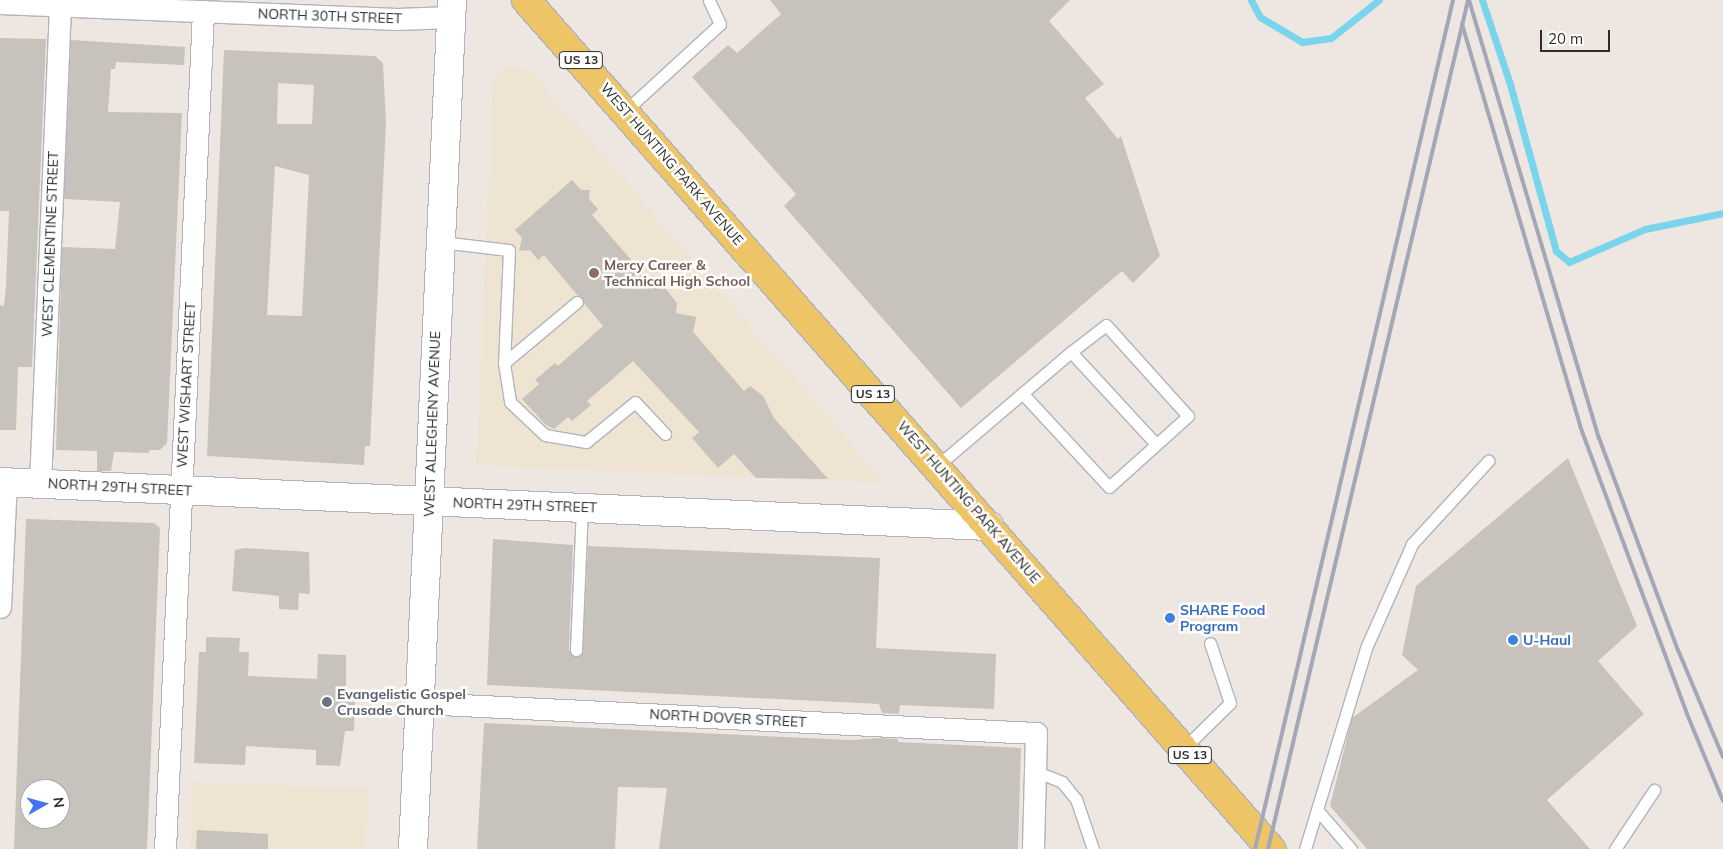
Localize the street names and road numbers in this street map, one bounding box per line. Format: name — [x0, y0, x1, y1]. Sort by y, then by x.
street label: NORTH 30TH STREET — [257, 5, 403, 27]
road number: US 13 — [558, 50, 604, 70]
street label: WEST HUNTING PARK AVENUE — [597, 80, 747, 248]
street label: WEST CLEMENTINE STREET — [38, 151, 62, 337]
street label: WEST WISHART STREET — [173, 302, 199, 468]
street label: WEST ALLEGHENY AVENUE — [420, 331, 444, 517]
road number: US 13 — [850, 384, 896, 404]
street label: WEST HUNTING PARK AVENUE — [894, 418, 1044, 586]
street label: NORTH 29TH STREET — [47, 475, 193, 499]
street label: NORTH 29TH STREET — [452, 494, 598, 516]
street label: NORTH DOVER STREET — [649, 705, 807, 731]
road number: US 13 — [1168, 746, 1212, 764]

